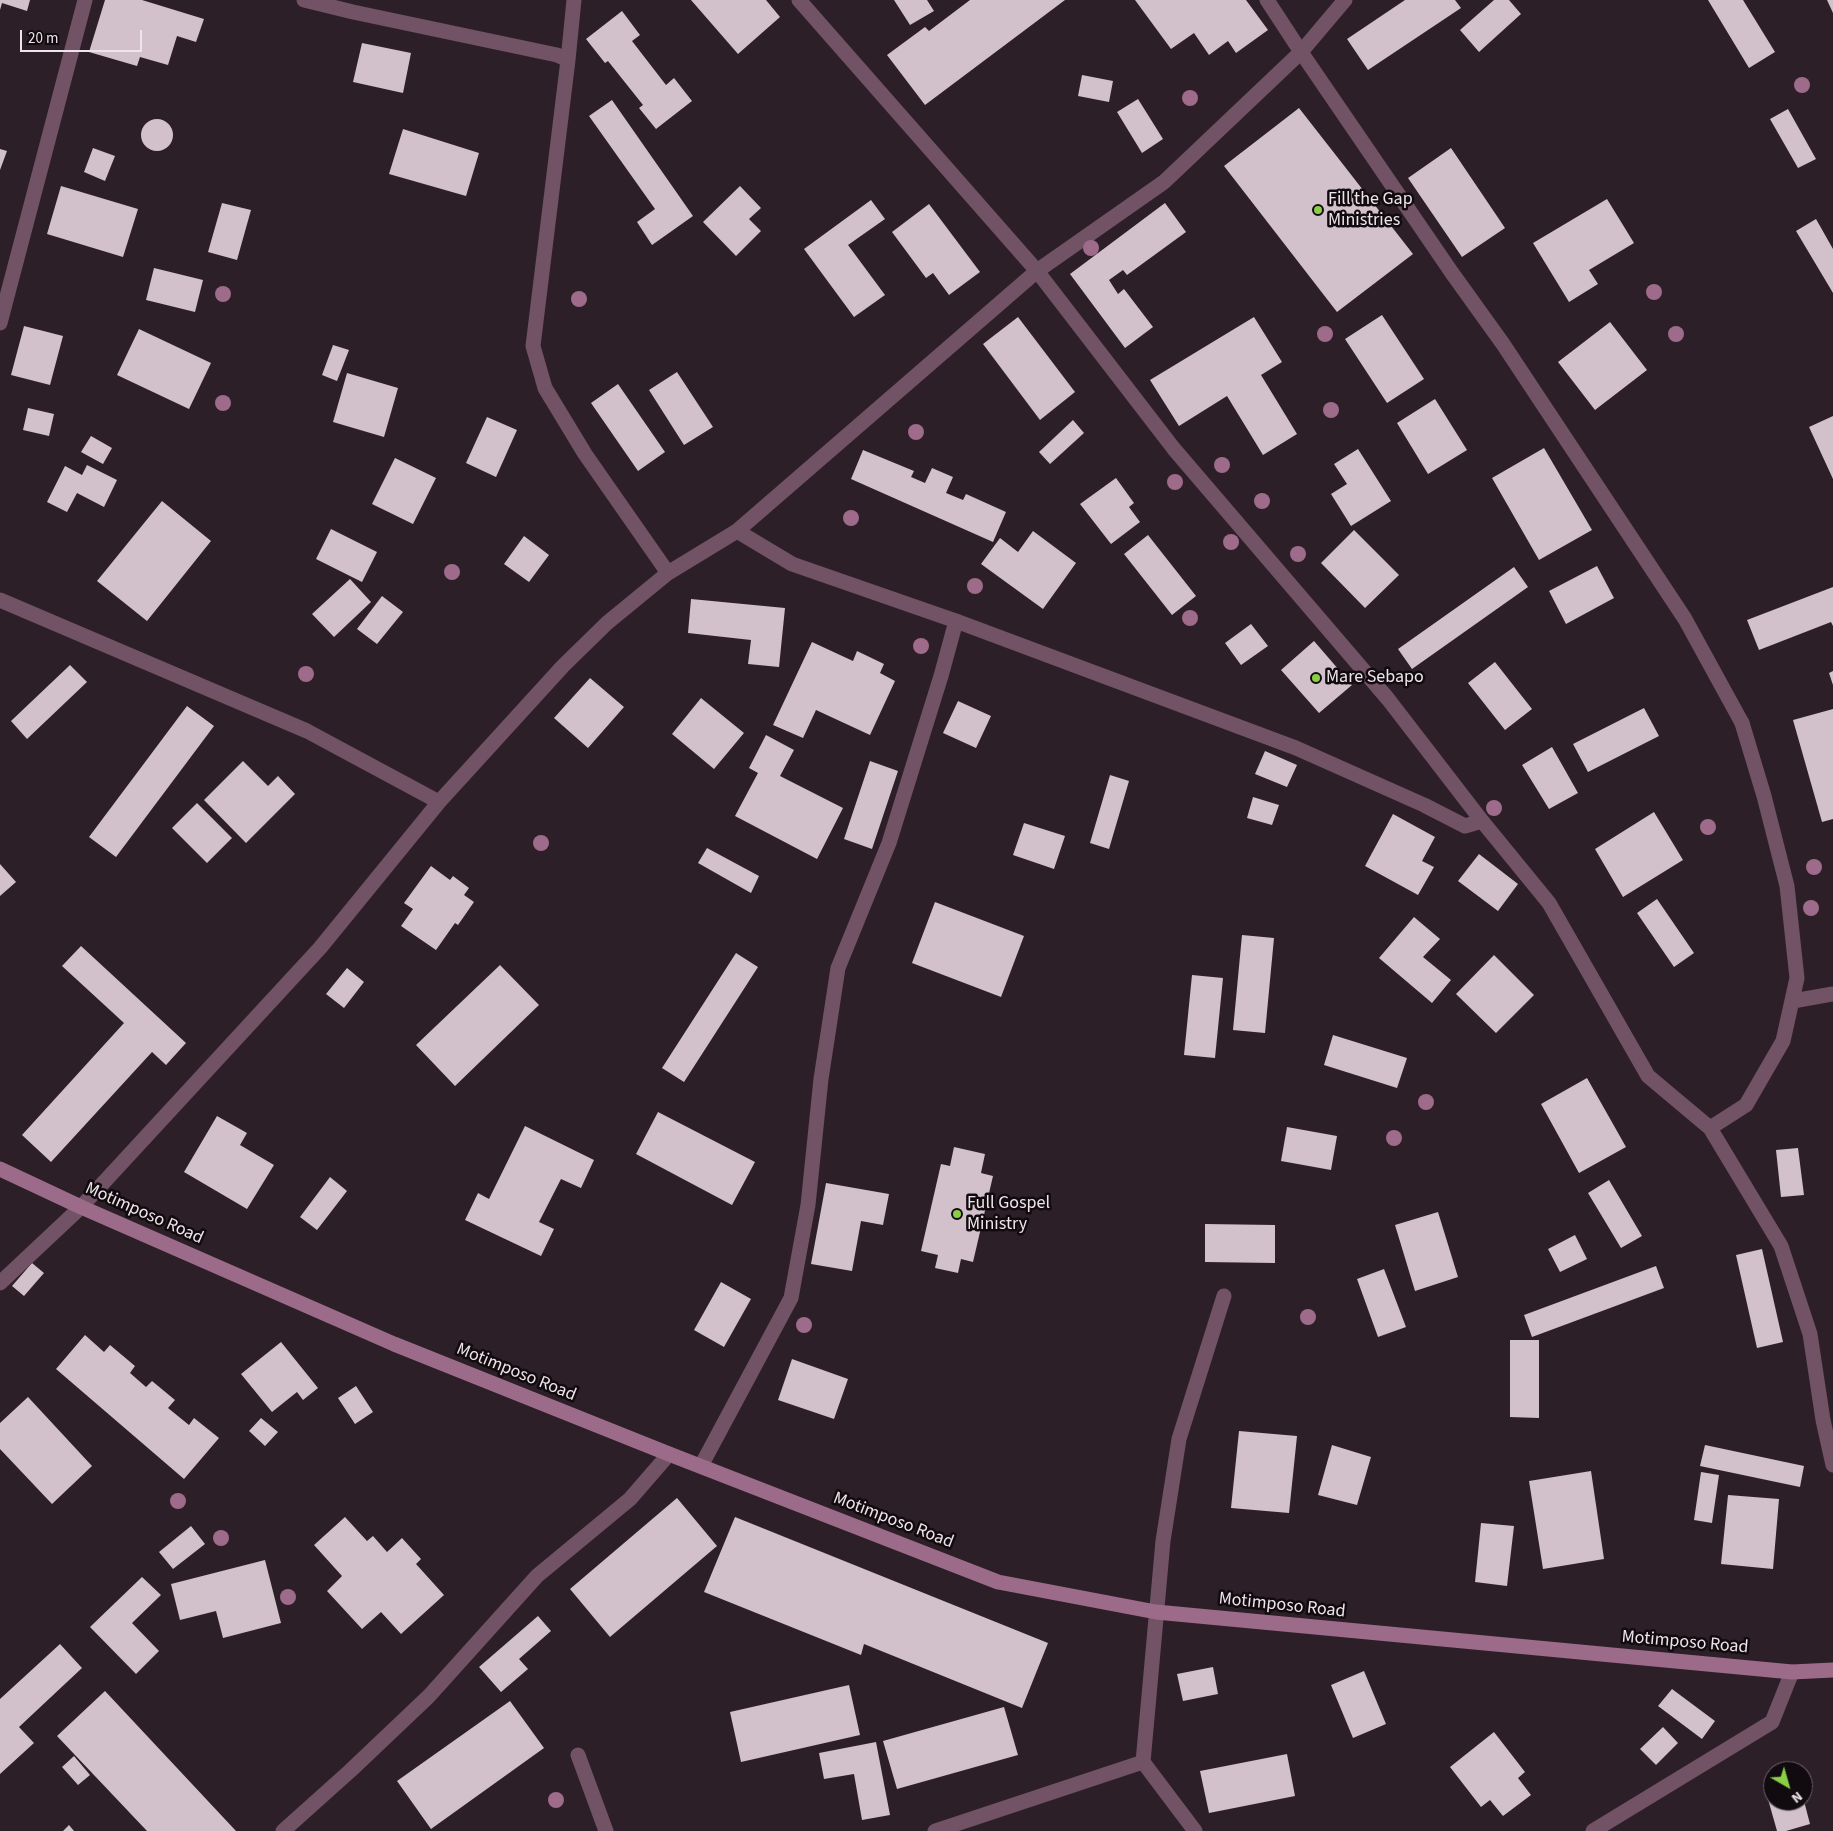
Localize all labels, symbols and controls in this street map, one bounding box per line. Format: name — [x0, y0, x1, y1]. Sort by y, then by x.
scale bar — [22, 20, 145, 52]
text: 20 m — [28, 28, 58, 49]
place label: Fill the Gap Ministries — [1328, 189, 1413, 232]
marker: Fill the Gap Ministries — [1312, 204, 1324, 216]
place label: Mare Sebapo — [1326, 667, 1424, 689]
marker: Mare Sebapo — [1310, 672, 1322, 684]
street label: Motimposo Road — [82, 1178, 206, 1250]
place label: Full Gospel Ministry — [967, 1193, 1050, 1236]
marker: Full Gospel Ministry — [951, 1208, 963, 1220]
street label: Motimposo Road — [453, 1339, 579, 1407]
street label: Motimposo Road — [830, 1488, 956, 1554]
street label: Motimposo Road — [1218, 1589, 1346, 1623]
street label: Motimposo Road — [1621, 1627, 1749, 1659]
north arrow — [1763, 1761, 1813, 1811]
text: N — [1787, 1786, 1806, 1808]

